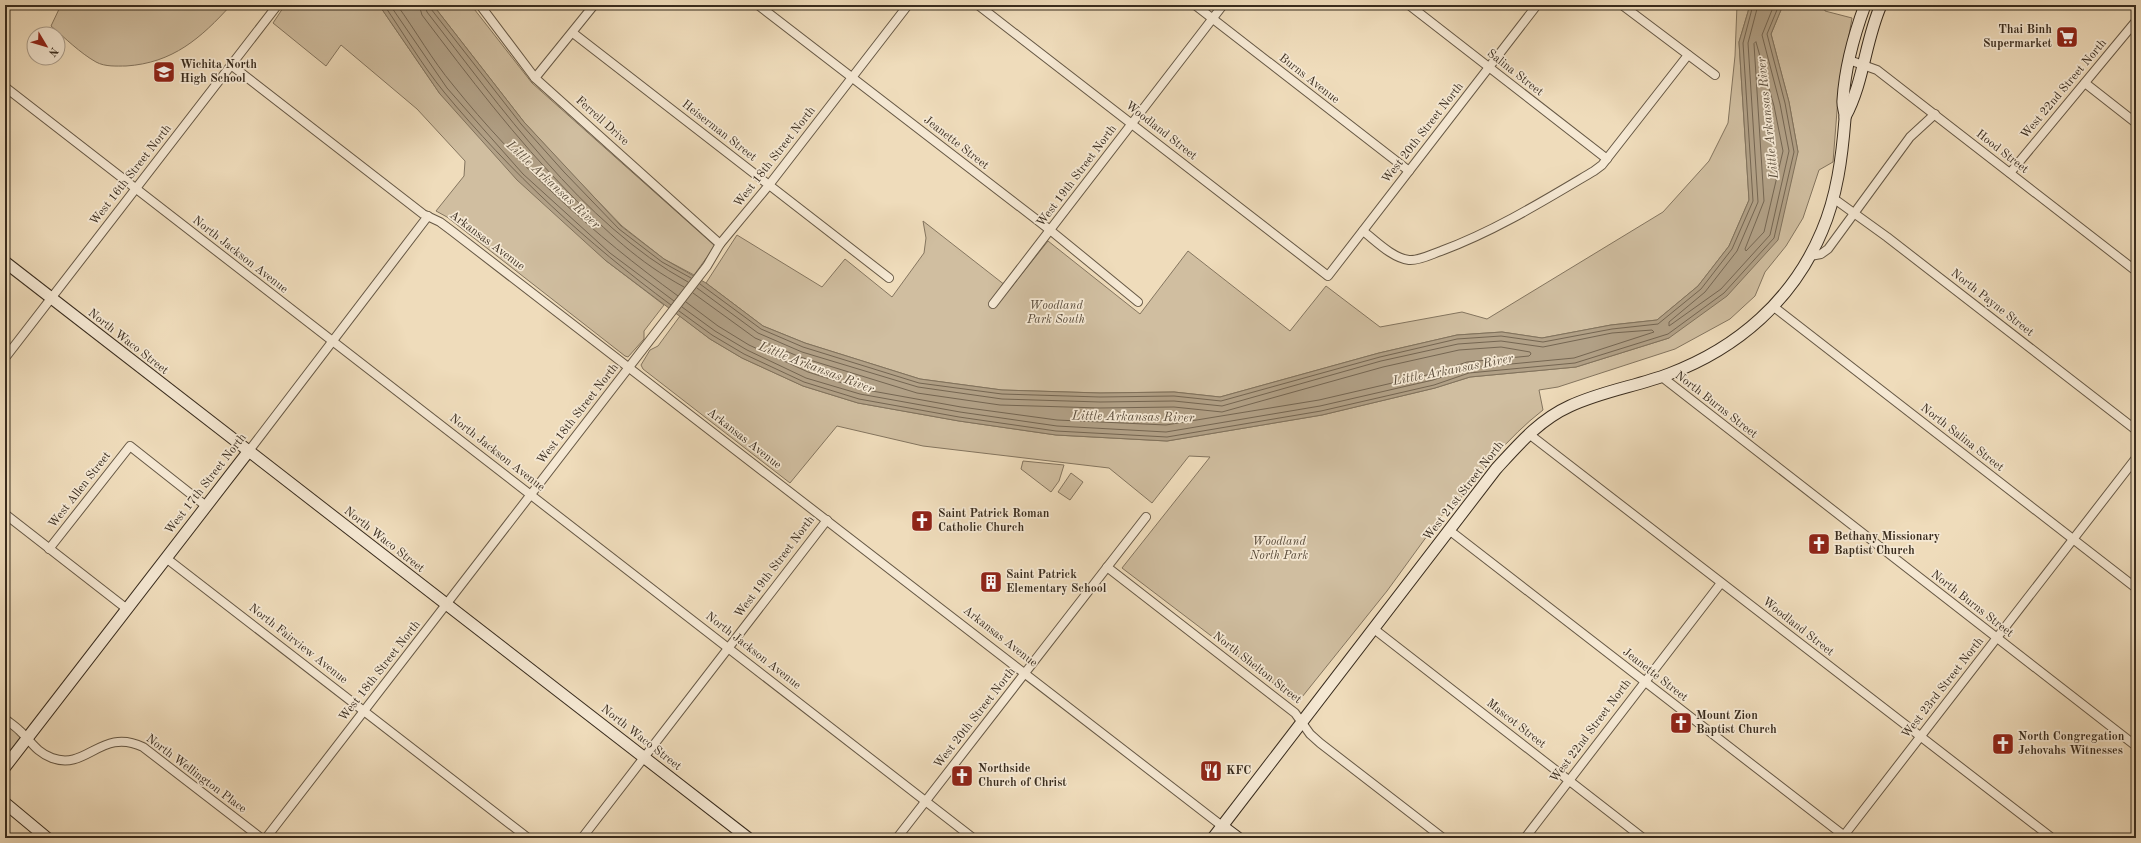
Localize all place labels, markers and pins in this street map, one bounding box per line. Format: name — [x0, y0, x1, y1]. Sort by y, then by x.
place label: Thai Binh Supermarket — [1983, 24, 2053, 50]
supermarket icon: Thai Binh Supermarket — [2054, 24, 2080, 50]
school or university icon: Wichita North High School — [151, 59, 177, 85]
place label: Wichita North High School — [180, 59, 257, 85]
church icon: Saint Patrick Roman Catholic Church — [909, 508, 935, 534]
place label: Saint Patrick Roman Catholic Church — [938, 508, 1050, 534]
church icon: Bethany Missionary Baptist Church — [1806, 531, 1832, 557]
place label: Bethany Missionary Baptist Church — [1834, 531, 1940, 557]
building icon: Saint Patrick Elementary School — [978, 569, 1004, 595]
place label: Saint Patrick Elementary School — [1006, 569, 1107, 595]
church icon: Mount Zion Baptist Church — [1668, 710, 1694, 736]
place label: Mount Zion Baptist Church — [1696, 710, 1777, 736]
church icon: North Congregation Jehovahs Witnesses — [1990, 731, 2016, 757]
place label: North Congregation Jehovahs Witnesses — [2018, 731, 2125, 757]
restaurant icon: KFC — [1198, 758, 1224, 784]
church icon: Northside Church of Christ — [949, 763, 975, 789]
place label: Northside Church of Christ — [978, 763, 1067, 789]
place label: KFC — [1226, 765, 1251, 777]

